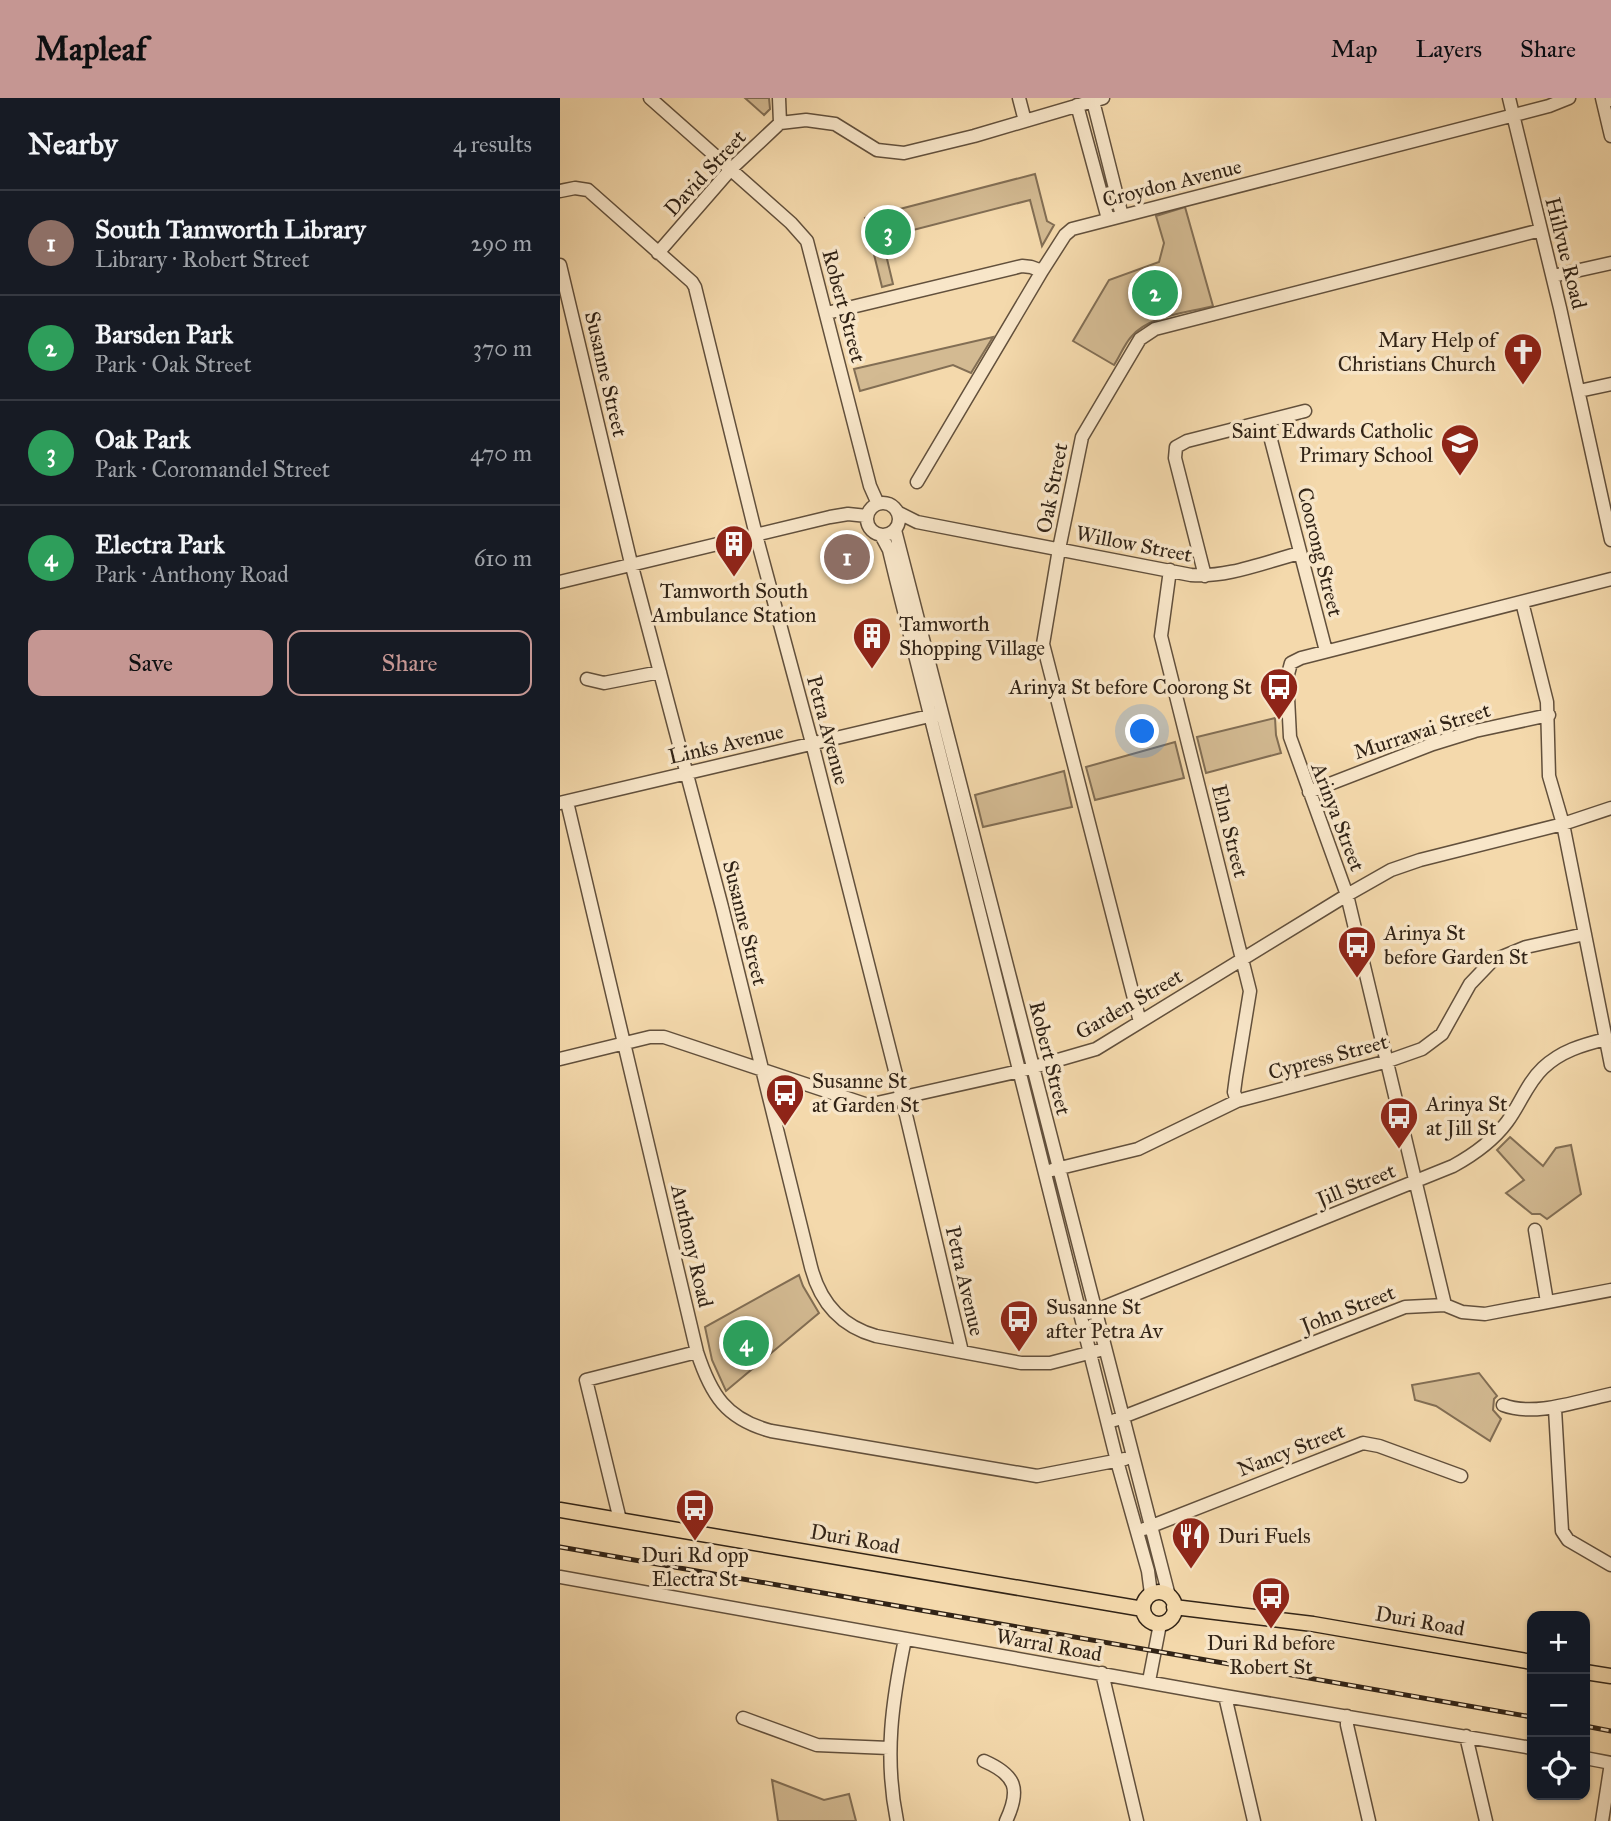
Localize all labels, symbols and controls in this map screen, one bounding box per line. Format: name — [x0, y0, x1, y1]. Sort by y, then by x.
text: Mapleaf — [35, 29, 147, 69]
text: Map — [1331, 34, 1378, 64]
text: Layers — [1416, 34, 1482, 64]
text: Share — [1520, 34, 1576, 64]
street label: David Street — [659, 124, 752, 221]
text: Nearby — [28, 126, 118, 162]
text: 4 results — [453, 130, 532, 158]
street label: Croydon Avenue — [1100, 153, 1245, 213]
street label: Hillvue Road — [1540, 194, 1593, 312]
pin: 3 — [865, 206, 911, 258]
text: South Tamworth Library — [95, 213, 366, 245]
text: 1 — [46, 229, 56, 257]
text: 290 m — [471, 229, 532, 257]
text: Library · Robert Street — [95, 245, 309, 273]
street label: Robert Street — [816, 246, 872, 366]
pin: 2 — [1132, 267, 1178, 319]
street label: Susanne Street — [579, 309, 633, 440]
text: Barsden Park — [95, 318, 233, 350]
place label: Mary Help of Christians Church — [1338, 327, 1499, 377]
church icon: Mary Help of Christians Church — [1502, 331, 1544, 386]
text: 2 — [45, 334, 57, 362]
text: 370 m — [473, 334, 532, 362]
text: Park · Oak Street — [95, 350, 252, 378]
place label: Saint Edwards Catholic Primary School — [1231, 418, 1433, 468]
school or university icon: Saint Edwards Catholic Primary School — [1439, 422, 1481, 477]
text: Oak Park — [95, 423, 190, 455]
text: 3 — [46, 439, 56, 467]
text: 470 m — [470, 439, 532, 467]
street label: Oak Street — [1031, 440, 1074, 535]
text: Park · Coromandel Street — [95, 455, 330, 483]
street label: Coorong Street — [1291, 485, 1349, 620]
street label: Willow Street — [1074, 520, 1195, 568]
building icon: Tamworth South Ambulance Station — [713, 523, 755, 578]
text: Electra Park — [95, 528, 225, 560]
pin: 1 — [824, 531, 870, 583]
text: 4 — [45, 544, 57, 572]
text: 610 m — [474, 544, 532, 572]
text: Park · Anthony Road — [95, 560, 289, 588]
place label: Tamworth South Ambulance Station — [651, 578, 816, 628]
place label: Tamworth Shopping Village — [899, 611, 1045, 661]
building icon: Tamworth Shopping Village — [851, 615, 893, 670]
button: Save — [28, 630, 273, 696]
button: Share — [287, 630, 532, 696]
bus stop icon: Arinya St before Coorong St — [1258, 666, 1300, 721]
street label: Petra Avenue — [801, 673, 855, 788]
place label: Arinya St before Coorong St — [1008, 674, 1253, 700]
street label: Murrawai Street — [1350, 696, 1494, 765]
your location — [1125, 714, 1159, 748]
street label: Links Avenue — [666, 718, 786, 770]
street label: Arinya Street — [1305, 758, 1371, 875]
street label: Elm Street — [1206, 782, 1254, 881]
street label: Susanne Street — [717, 858, 773, 989]
place label: Arinya St before Garden St — [1383, 920, 1529, 970]
bus stop icon: Arinya St before Garden St — [1336, 924, 1378, 979]
street label: Garden Street — [1071, 963, 1188, 1045]
street label: Robert Street — [1023, 998, 1077, 1118]
street label: Cypress Street — [1265, 1028, 1391, 1085]
place label: Susanne St at Garden St — [812, 1068, 920, 1118]
bus stop icon: Susanne St at Garden St — [764, 1072, 806, 1127]
place label: Arinya St at Jill St — [1425, 1091, 1508, 1141]
bus stop icon: Arinya St at Jill St — [1378, 1095, 1420, 1150]
street label: Jill Street — [1311, 1157, 1400, 1213]
street label: Anthony Road — [665, 1181, 719, 1310]
street label: Petra Avenue — [940, 1224, 990, 1339]
street label: John Street — [1296, 1279, 1399, 1339]
place label: Susanne St after Petra Av — [1046, 1294, 1164, 1344]
bus stop icon: Susanne St after Petra Av — [998, 1298, 1040, 1353]
pin: 4 — [723, 1317, 769, 1369]
street label: Nancy Street — [1234, 1417, 1349, 1482]
bus stop icon: Duri Rd opp Electra St — [674, 1487, 716, 1542]
restaurant icon: Duri Fuels — [1170, 1515, 1212, 1570]
street label: Duri Road — [808, 1518, 902, 1560]
place label: Duri Fuels — [1218, 1523, 1311, 1549]
place label: Duri Rd opp Electra St — [641, 1542, 749, 1592]
bus stop icon: Duri Rd before Robert St — [1250, 1575, 1292, 1630]
street label: Duri Road — [1373, 1600, 1467, 1642]
map controls — [1527, 1611, 1590, 1800]
button: + — [1527, 1611, 1590, 1674]
street label: Warral Road — [994, 1623, 1105, 1667]
place label: Duri Rd before Robert St — [1207, 1630, 1336, 1680]
button: − — [1527, 1674, 1590, 1737]
button: locate — [1527, 1737, 1590, 1800]

